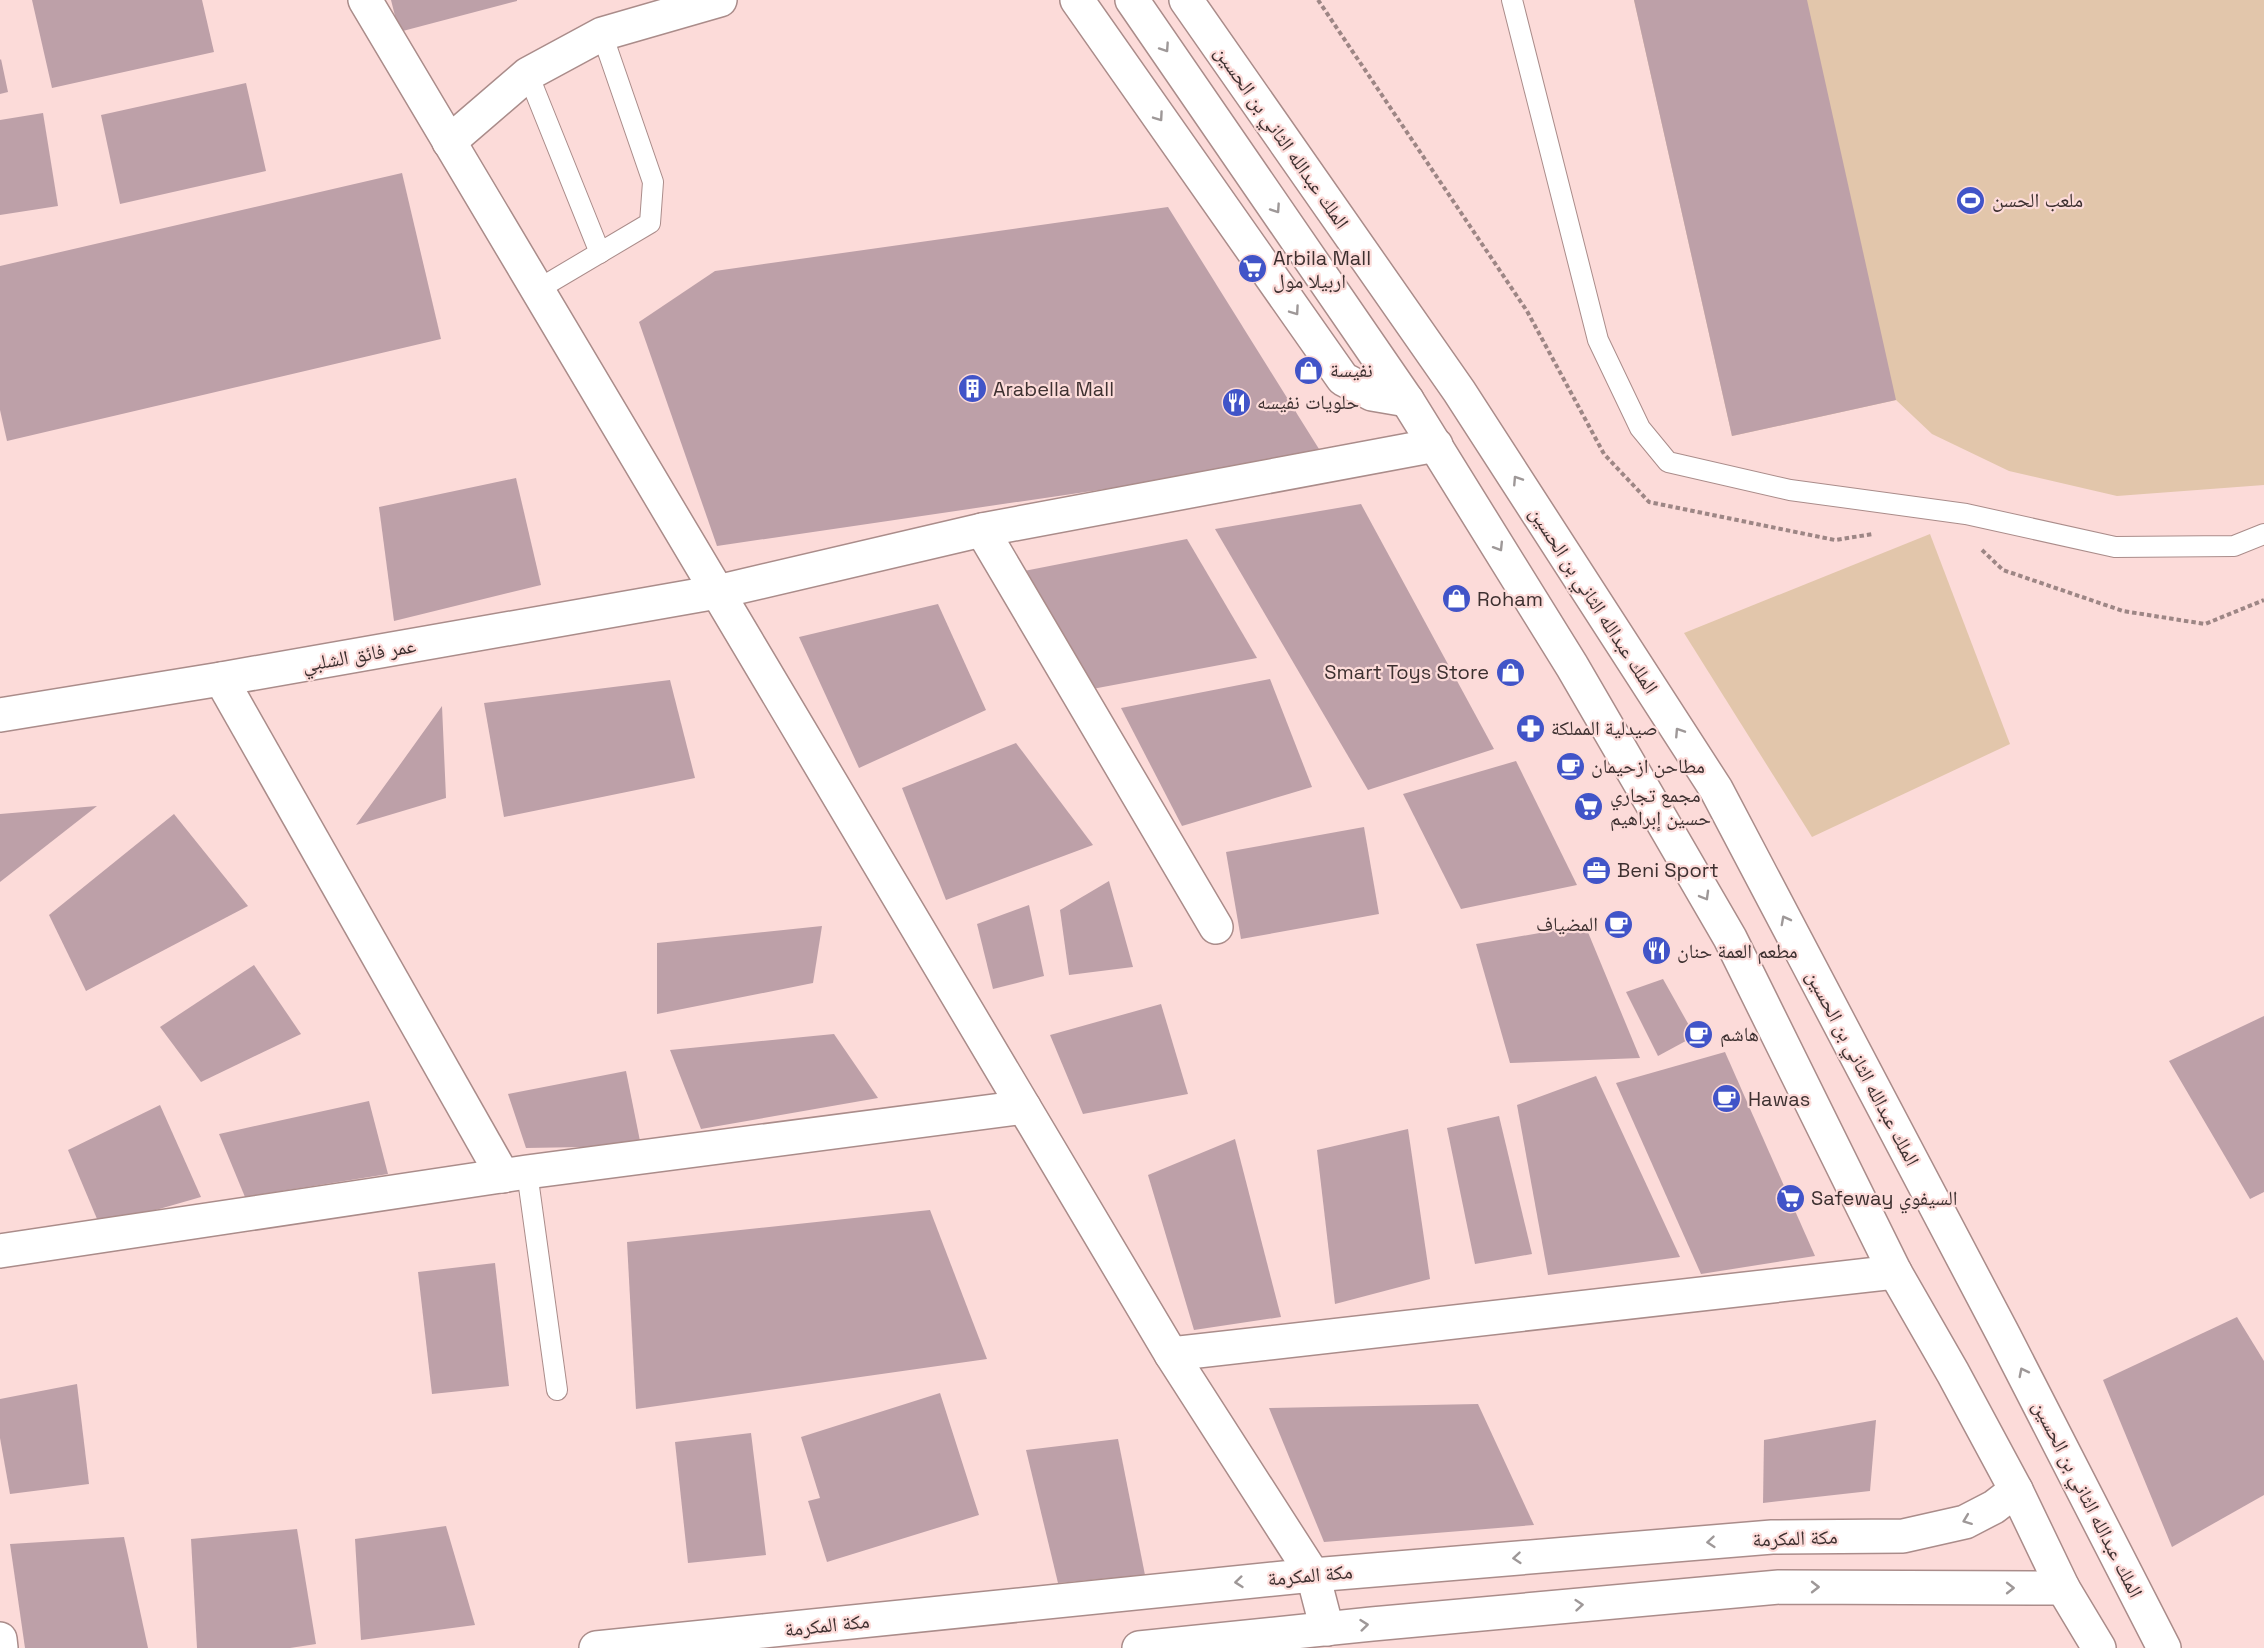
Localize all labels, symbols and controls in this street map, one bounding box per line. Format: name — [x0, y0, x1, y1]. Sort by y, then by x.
street label: الملك عبدالله الثاني بن الحسين — [1206, 40, 1355, 236]
one-way arrow — [1158, 42, 1169, 53]
one-way arrow — [1152, 110, 1163, 121]
sports icon: ملعب الحسن — [1955, 184, 1987, 216]
place label: ملعب الحسن — [1992, 187, 2083, 213]
one-way arrow — [1269, 202, 1280, 213]
place label: Arbila Mall اربيلا مول — [1273, 245, 1371, 294]
supermarket icon: Arbila Mall اربيلا مول — [1236, 253, 1268, 285]
one-way arrow — [1288, 304, 1299, 315]
shop icon: نفيسة — [1293, 354, 1325, 386]
place label: نفيسة — [1330, 357, 1373, 383]
building icon: Arabella Mall — [956, 373, 988, 405]
place label: Arabella Mall — [993, 376, 1114, 402]
restaurant icon: حلويات نفيسه — [1220, 386, 1252, 418]
place label: حلويات نفيسه — [1257, 389, 1360, 415]
one-way arrow — [1513, 476, 1524, 487]
street label: الملك عبدالله الثاني بن الحسين — [1521, 502, 1664, 700]
one-way arrow — [1491, 541, 1503, 551]
shop icon: Roham — [1440, 583, 1472, 615]
place label: Roham — [1477, 586, 1543, 612]
street label: عمر فائق الشلبي — [300, 632, 419, 681]
shop icon: Smart Toys Store — [1494, 656, 1526, 688]
place label: Smart Toys Store — [1324, 659, 1489, 685]
pharmacy icon: صيدلية المملكة — [1514, 712, 1546, 744]
place label: صيدلية المملكة — [1551, 715, 1658, 741]
one-way arrow — [1675, 728, 1687, 738]
cafe icon: مطاحن ازحيمان — [1554, 750, 1586, 782]
place label: مطاحن ازحيمان — [1591, 753, 1705, 779]
place label: مجمع تجاري حسين إبراهيم — [1610, 782, 1711, 832]
supermarket icon: مجمع تجاري حسين إبراهيم — [1573, 790, 1605, 822]
office icon: Beni Sport — [1580, 854, 1612, 886]
place label: Beni Sport — [1617, 857, 1719, 883]
one-way arrow — [1698, 890, 1709, 900]
cafe icon: المضياف — [1603, 908, 1635, 940]
place label: المضياف — [1536, 911, 1598, 937]
one-way arrow — [1781, 916, 1792, 926]
restaurant icon: مطعم العمة حنان — [1640, 935, 1672, 967]
place label: مطعم العمة حنان — [1677, 938, 1798, 965]
street label: الملك عبدالله الثاني بن الحسين — [1798, 966, 1926, 1172]
cafe icon: هاشم — [1683, 1018, 1715, 1050]
place label: هاشم — [1720, 1021, 1759, 1048]
cafe icon: Hawas — [1711, 1083, 1743, 1115]
place label: Hawas — [1748, 1086, 1810, 1112]
supermarket icon: Safeway السيفوي — [1774, 1182, 1806, 1214]
place label: Safeway السيفوي — [1811, 1185, 1958, 1214]
one-way arrow — [2018, 1367, 2030, 1378]
street label: الملك عبدالله الثاني بن الحسين — [2024, 1396, 2149, 1603]
one-way arrow — [1962, 1513, 1973, 1525]
street label: مكة المكرمة — [1752, 1524, 1838, 1552]
one-way arrow — [1706, 1536, 1715, 1549]
one-way arrow — [1512, 1551, 1521, 1564]
street label: مكة المكرمة — [1266, 1558, 1354, 1592]
one-way arrow — [1234, 1575, 1243, 1588]
one-way arrow — [1811, 1581, 1820, 1593]
one-way arrow — [2006, 1582, 2015, 1594]
one-way arrow — [1575, 1599, 1584, 1612]
street label: مكة المكرمة — [783, 1608, 871, 1642]
one-way arrow — [1360, 1619, 1369, 1631]

